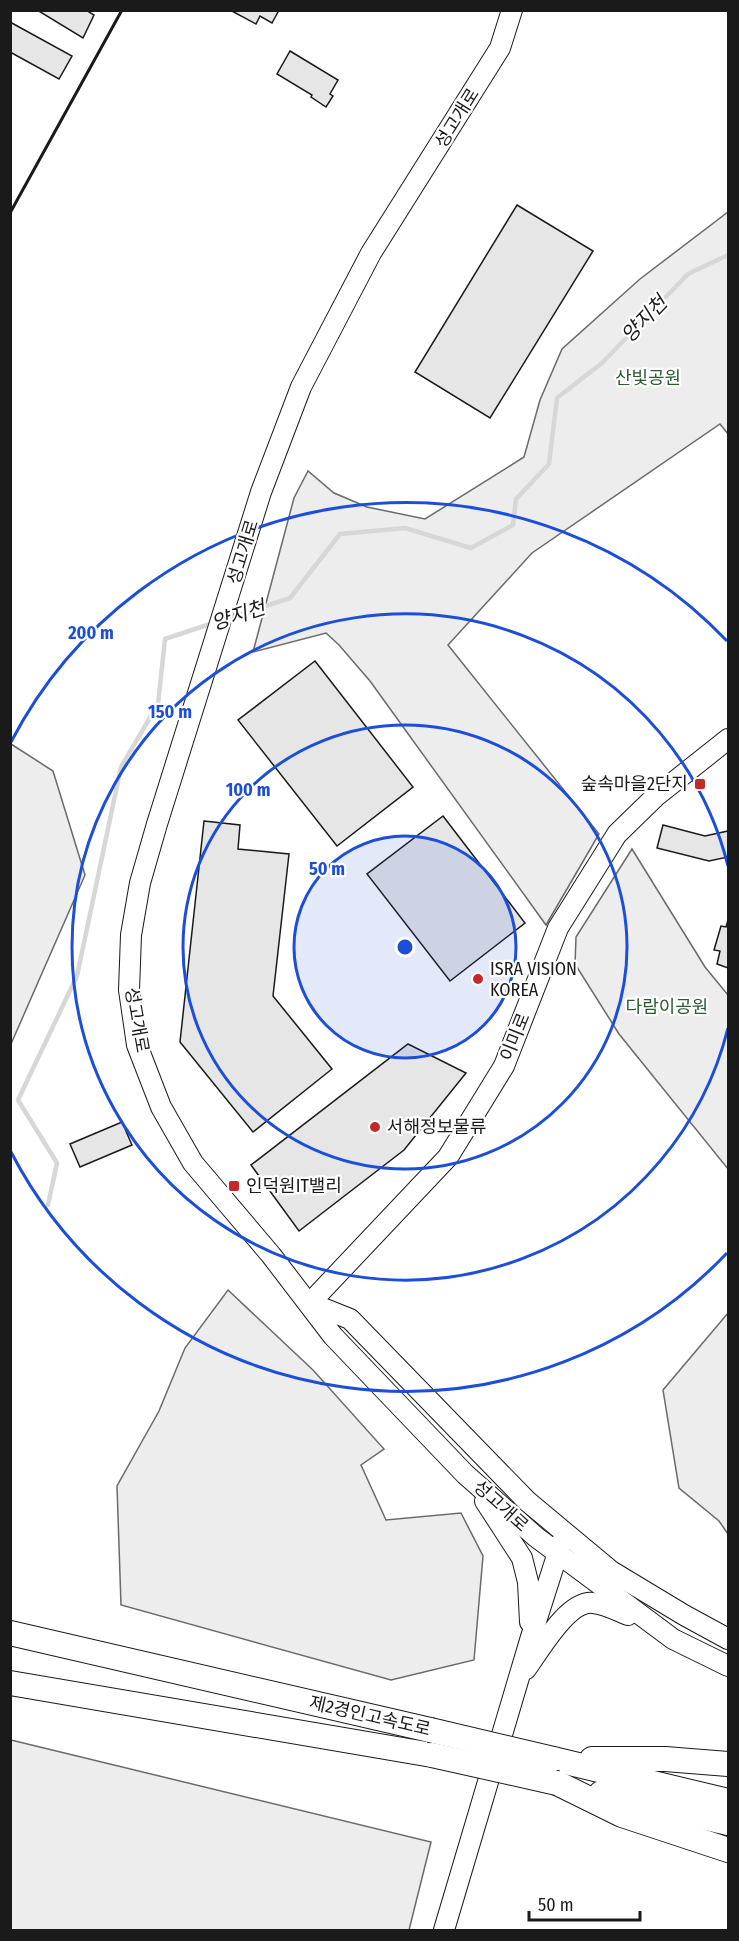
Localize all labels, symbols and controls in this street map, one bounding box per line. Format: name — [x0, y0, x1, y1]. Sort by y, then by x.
street label: 성고개로 — [430, 84, 484, 152]
water label: 양지천 — [616, 289, 674, 347]
park label: 산빛공원 — [615, 367, 681, 389]
street label: 성고개로 — [223, 517, 263, 587]
water label: 양지천 — [208, 594, 270, 635]
text: 200 m — [67, 622, 114, 644]
text: 150 m — [148, 701, 192, 723]
place label: 숲속마을2단지 — [581, 773, 688, 795]
marker: 숲속마을2단지 — [693, 777, 707, 791]
text: 100 m — [226, 779, 270, 801]
text: 50 m — [309, 858, 345, 880]
centre of rings — [395, 937, 415, 957]
place label: ISRA VISION KOREA — [490, 958, 577, 1001]
marker: ISRA VISION KOREA — [471, 972, 485, 986]
street label: 성고개로 — [120, 985, 154, 1055]
park label: 다람이공원 — [626, 996, 708, 1018]
street label: 이미로 — [495, 1010, 535, 1064]
place label: 서해정보물류 — [387, 1116, 486, 1138]
marker: 서해정보물류 — [368, 1120, 382, 1134]
place label: 인덕원IT밸리 — [246, 1175, 342, 1197]
marker: 인덕원IT밸리 — [227, 1179, 241, 1193]
street label: 성고개로 — [469, 1476, 533, 1536]
street label: 제2경인고속도로 — [307, 1691, 433, 1741]
scale bar — [529, 1884, 640, 1922]
text: 50 m — [538, 1894, 574, 1916]

